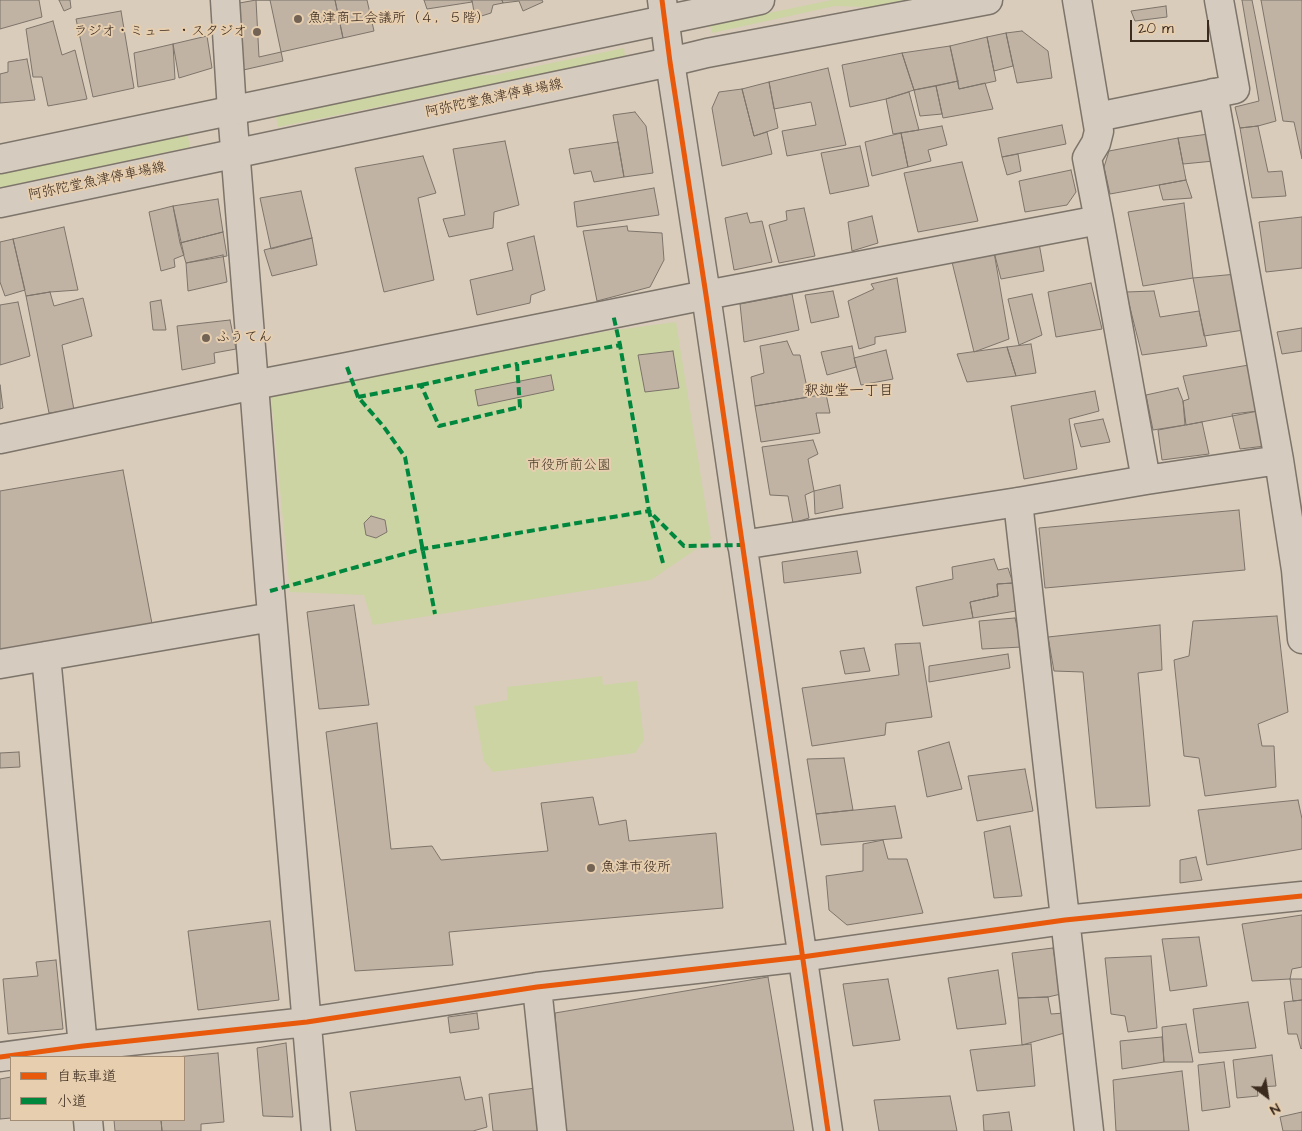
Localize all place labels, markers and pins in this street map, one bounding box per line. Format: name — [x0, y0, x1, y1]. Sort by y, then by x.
place label: 魚津商工会議所（４，５階） — [308, 11, 490, 27]
marker: 魚津商工会議所（４，５階） — [292, 13, 304, 25]
place label: ラジオ・ミュー ・スタジオ — [73, 24, 247, 40]
marker: ラジオ・ミュー ・スタジオ — [251, 26, 263, 38]
place label: ふうてん — [216, 330, 272, 346]
marker: ふうてん — [200, 332, 212, 344]
place label: 魚津市役所 — [601, 860, 671, 876]
marker: 魚津市役所 — [585, 862, 597, 874]

